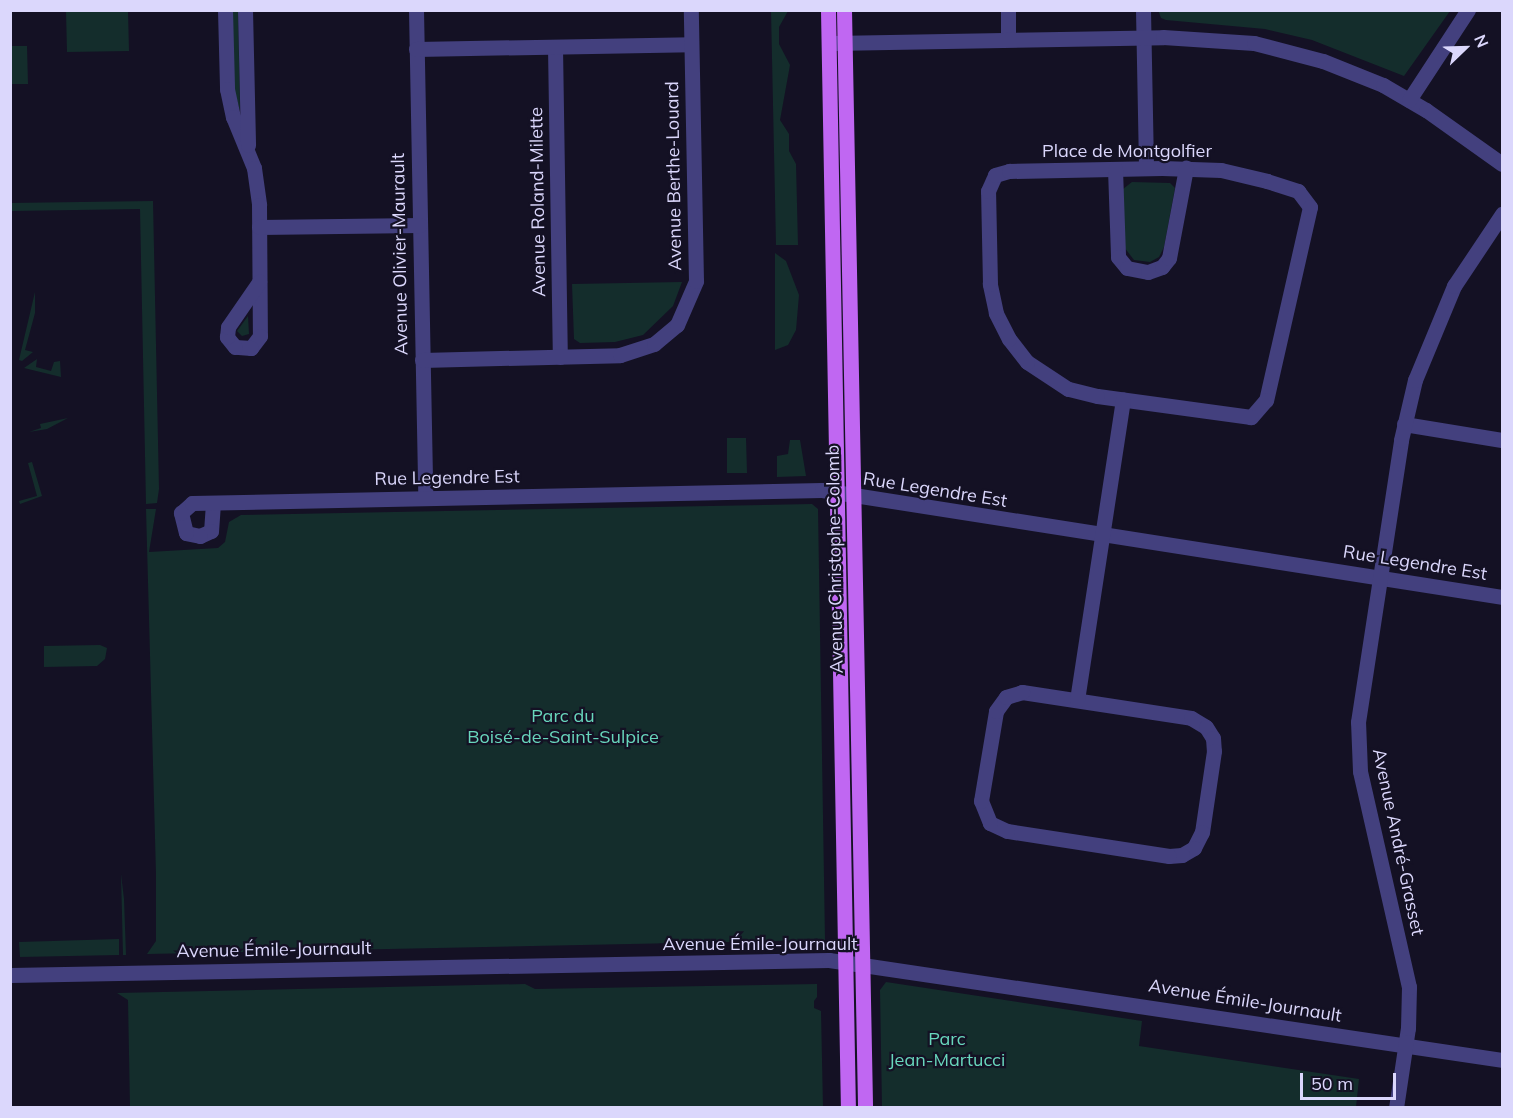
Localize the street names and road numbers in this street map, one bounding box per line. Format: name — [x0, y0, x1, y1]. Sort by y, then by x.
street label: Avenue Berthe-Louard — [662, 81, 686, 271]
street label: Avenue Roland-Milette — [526, 107, 550, 297]
street label: Place de Montgolfier — [1042, 140, 1212, 162]
street label: Avenue Olivier-Maurault — [387, 153, 413, 355]
street label: Avenue Christophe-Colomb — [822, 445, 848, 673]
street label: Rue Legendre Est — [374, 466, 520, 490]
street label: Rue Legendre Est — [862, 468, 1008, 512]
street label: Rue Legendre Est — [1342, 541, 1488, 585]
street label: Avenue André-Grasset — [1368, 747, 1428, 937]
street label: Avenue Émile-Journault — [662, 933, 858, 955]
street label: Avenue Émile-Journault — [176, 937, 372, 963]
street label: Avenue Émile-Journault — [1147, 975, 1343, 1027]

